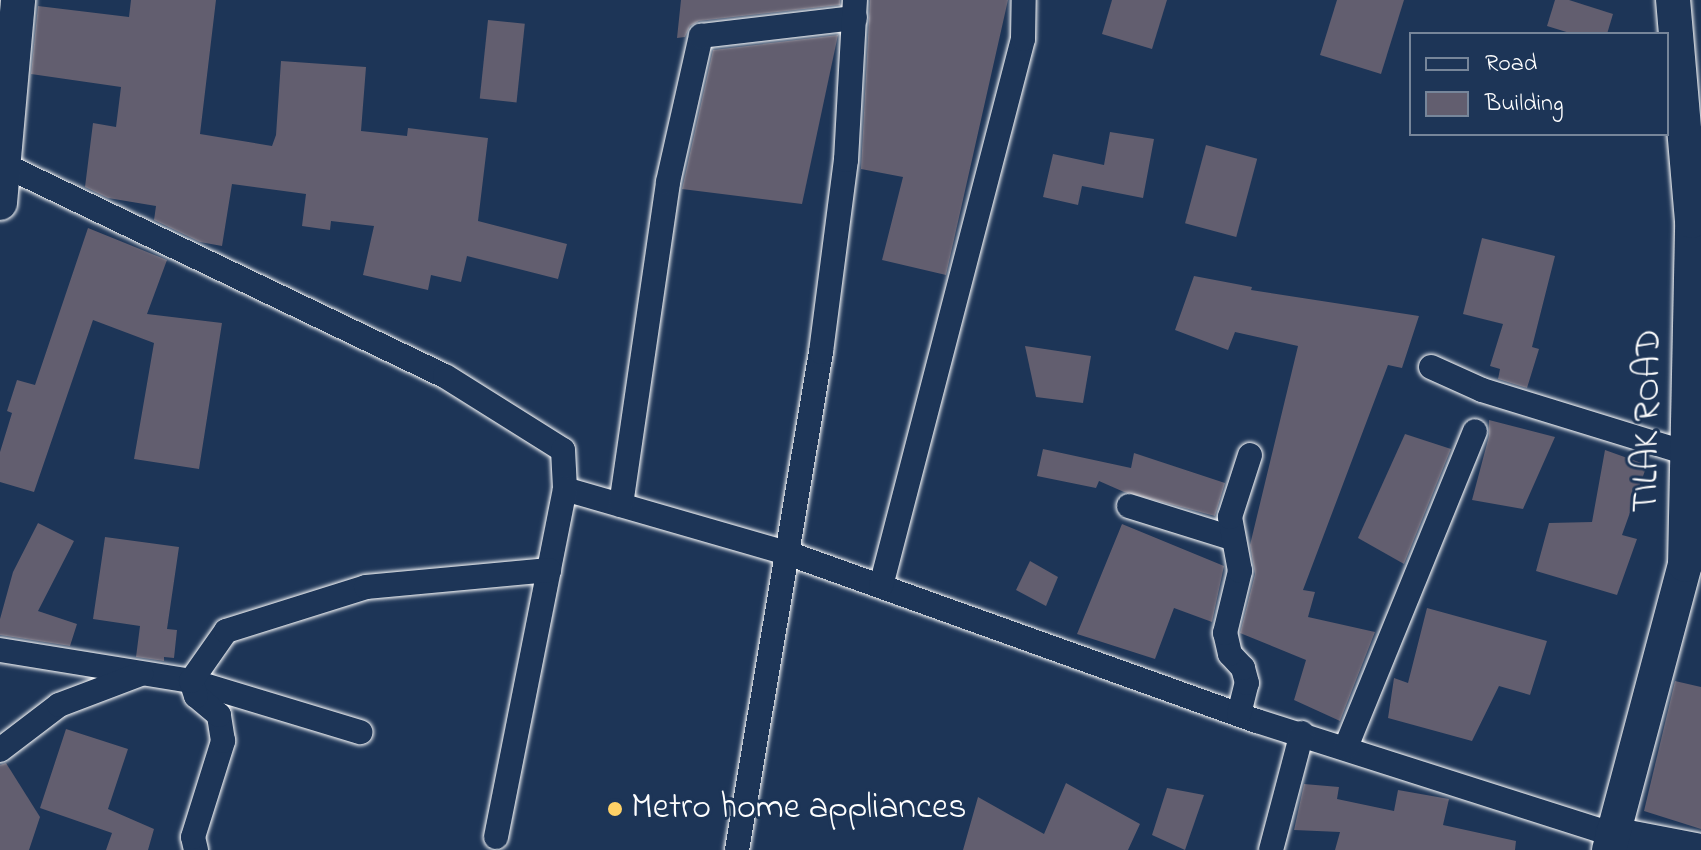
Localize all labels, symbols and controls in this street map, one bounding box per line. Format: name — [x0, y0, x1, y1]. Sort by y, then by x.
legend — [1409, 32, 1669, 136]
text: Road — [1485, 47, 1537, 82]
text: Building — [1485, 87, 1564, 122]
street label: TILAK ROAD — [1626, 329, 1672, 513]
place label: Metro home appliances — [631, 787, 967, 831]
marker: Metro home appliances — [606, 800, 624, 818]

